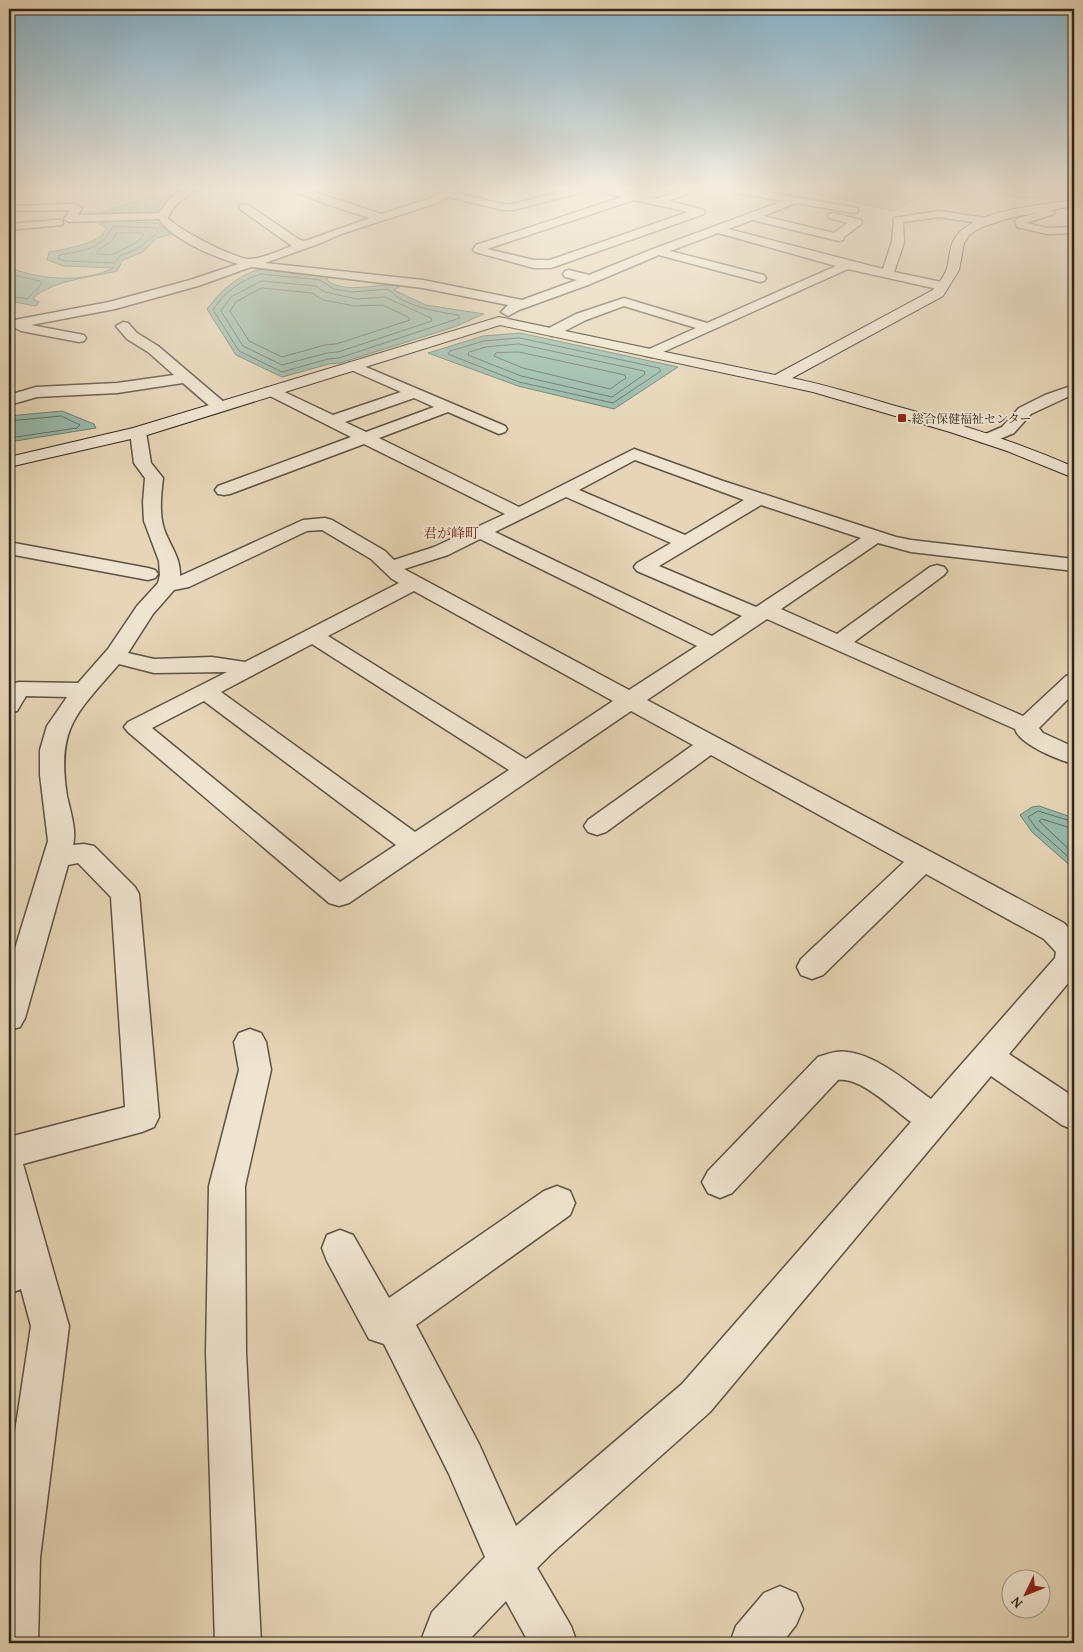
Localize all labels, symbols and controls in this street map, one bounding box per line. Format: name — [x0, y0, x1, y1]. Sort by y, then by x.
place label: 総合保健福祉センター — [912, 410, 1032, 427]
marker: 総合保健福祉センター — [896, 412, 908, 424]
district label: 君が峰町 — [423, 523, 479, 543]
north arrow — [1000, 1570, 1050, 1620]
text: N — [1006, 1592, 1027, 1613]

